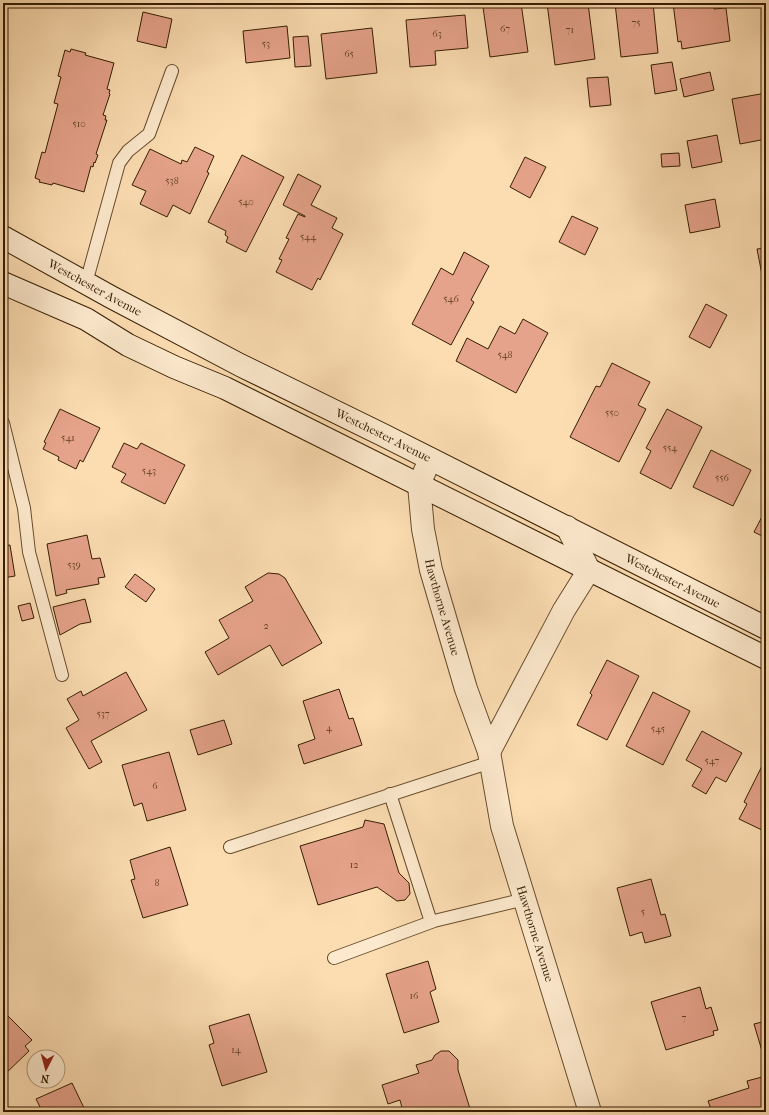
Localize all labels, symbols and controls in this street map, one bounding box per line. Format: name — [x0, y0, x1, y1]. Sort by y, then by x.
house number: 75 — [631, 17, 641, 29]
house number: 67 — [500, 23, 510, 35]
house number: 71 — [566, 24, 574, 36]
house number: 63 — [432, 28, 442, 40]
house number: 53 — [262, 38, 270, 50]
house number: 65 — [344, 48, 354, 60]
house number: 510 — [72, 118, 86, 130]
house number: 538 — [165, 175, 179, 187]
house number: 540 — [238, 196, 254, 208]
house number: 544 — [300, 231, 317, 243]
street label: Westchester Avenue — [45, 256, 144, 319]
house number: 546 — [443, 293, 459, 305]
house number: 548 — [497, 349, 513, 361]
street label: Westchester Avenue — [332, 405, 433, 465]
house number: 550 — [605, 407, 619, 419]
house number: 541 — [61, 432, 75, 444]
house number: 554 — [663, 442, 678, 454]
house number: 543 — [142, 465, 156, 477]
house number: 556 — [715, 472, 730, 484]
street label: Westchester Avenue — [622, 551, 723, 611]
street label: Hawthorne Avenue — [422, 558, 463, 657]
house number: 539 — [67, 559, 81, 571]
house number: 2 — [263, 620, 269, 632]
house number: 537 — [96, 708, 110, 720]
house number: 4 — [326, 722, 333, 734]
house number: 545 — [651, 723, 665, 735]
house number: 547 — [705, 755, 720, 767]
house number: 6 — [152, 780, 158, 792]
house number: 12 — [350, 859, 358, 871]
house number: 8 — [154, 877, 160, 889]
street label: Hawthorne Avenue — [514, 884, 557, 984]
house number: 5 — [641, 906, 645, 918]
house number: 16 — [410, 990, 419, 1002]
house number: 7 — [682, 1012, 687, 1024]
house number: 14 — [231, 1044, 242, 1056]
north arrow — [26, 1049, 66, 1089]
text: N — [40, 1071, 50, 1085]

